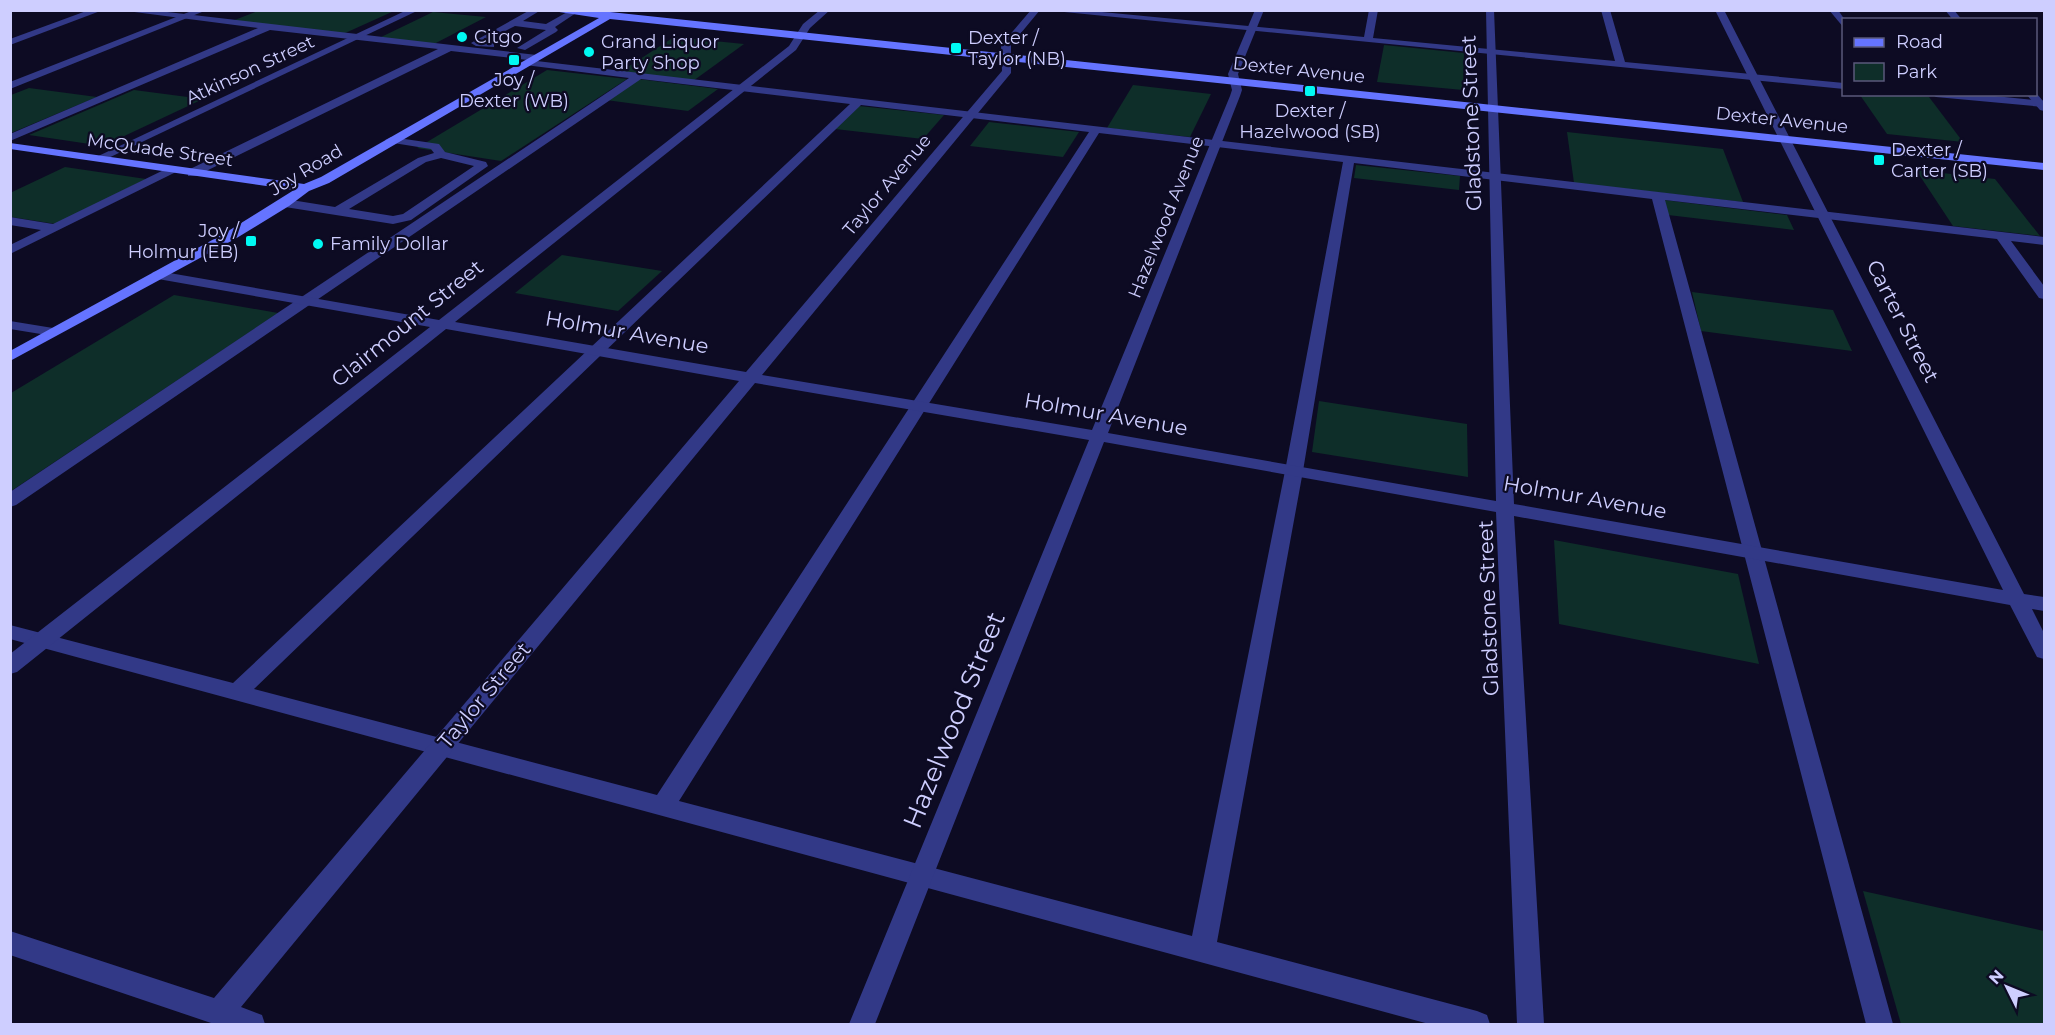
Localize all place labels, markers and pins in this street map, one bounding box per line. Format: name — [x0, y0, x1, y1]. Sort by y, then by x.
place label: Citgo — [474, 26, 522, 48]
place label: Dexter / Taylor (NB) — [968, 27, 1066, 70]
marker: Citgo — [455, 30, 469, 44]
place label: Grand Liquor Party Shop — [601, 31, 719, 74]
marker: Dexter / Taylor (NB) — [949, 41, 963, 55]
marker: Grand Liquor Party Shop — [582, 45, 596, 59]
marker: Joy / Dexter (WB) — [507, 53, 521, 67]
place label: Joy / Dexter (WB) — [459, 69, 569, 112]
marker: Dexter / Hazelwood (SB) — [1303, 84, 1317, 98]
place label: Dexter / Hazelwood (SB) — [1239, 100, 1381, 143]
place label: Dexter / Carter (SB) — [1891, 139, 1988, 182]
marker: Dexter / Carter (SB) — [1872, 153, 1886, 167]
place label: Joy / Holmur (EB) — [128, 220, 240, 263]
place label: Family Dollar — [330, 233, 449, 255]
marker: Joy / Holmur (EB) — [244, 234, 258, 248]
marker: Family Dollar — [311, 237, 325, 251]

